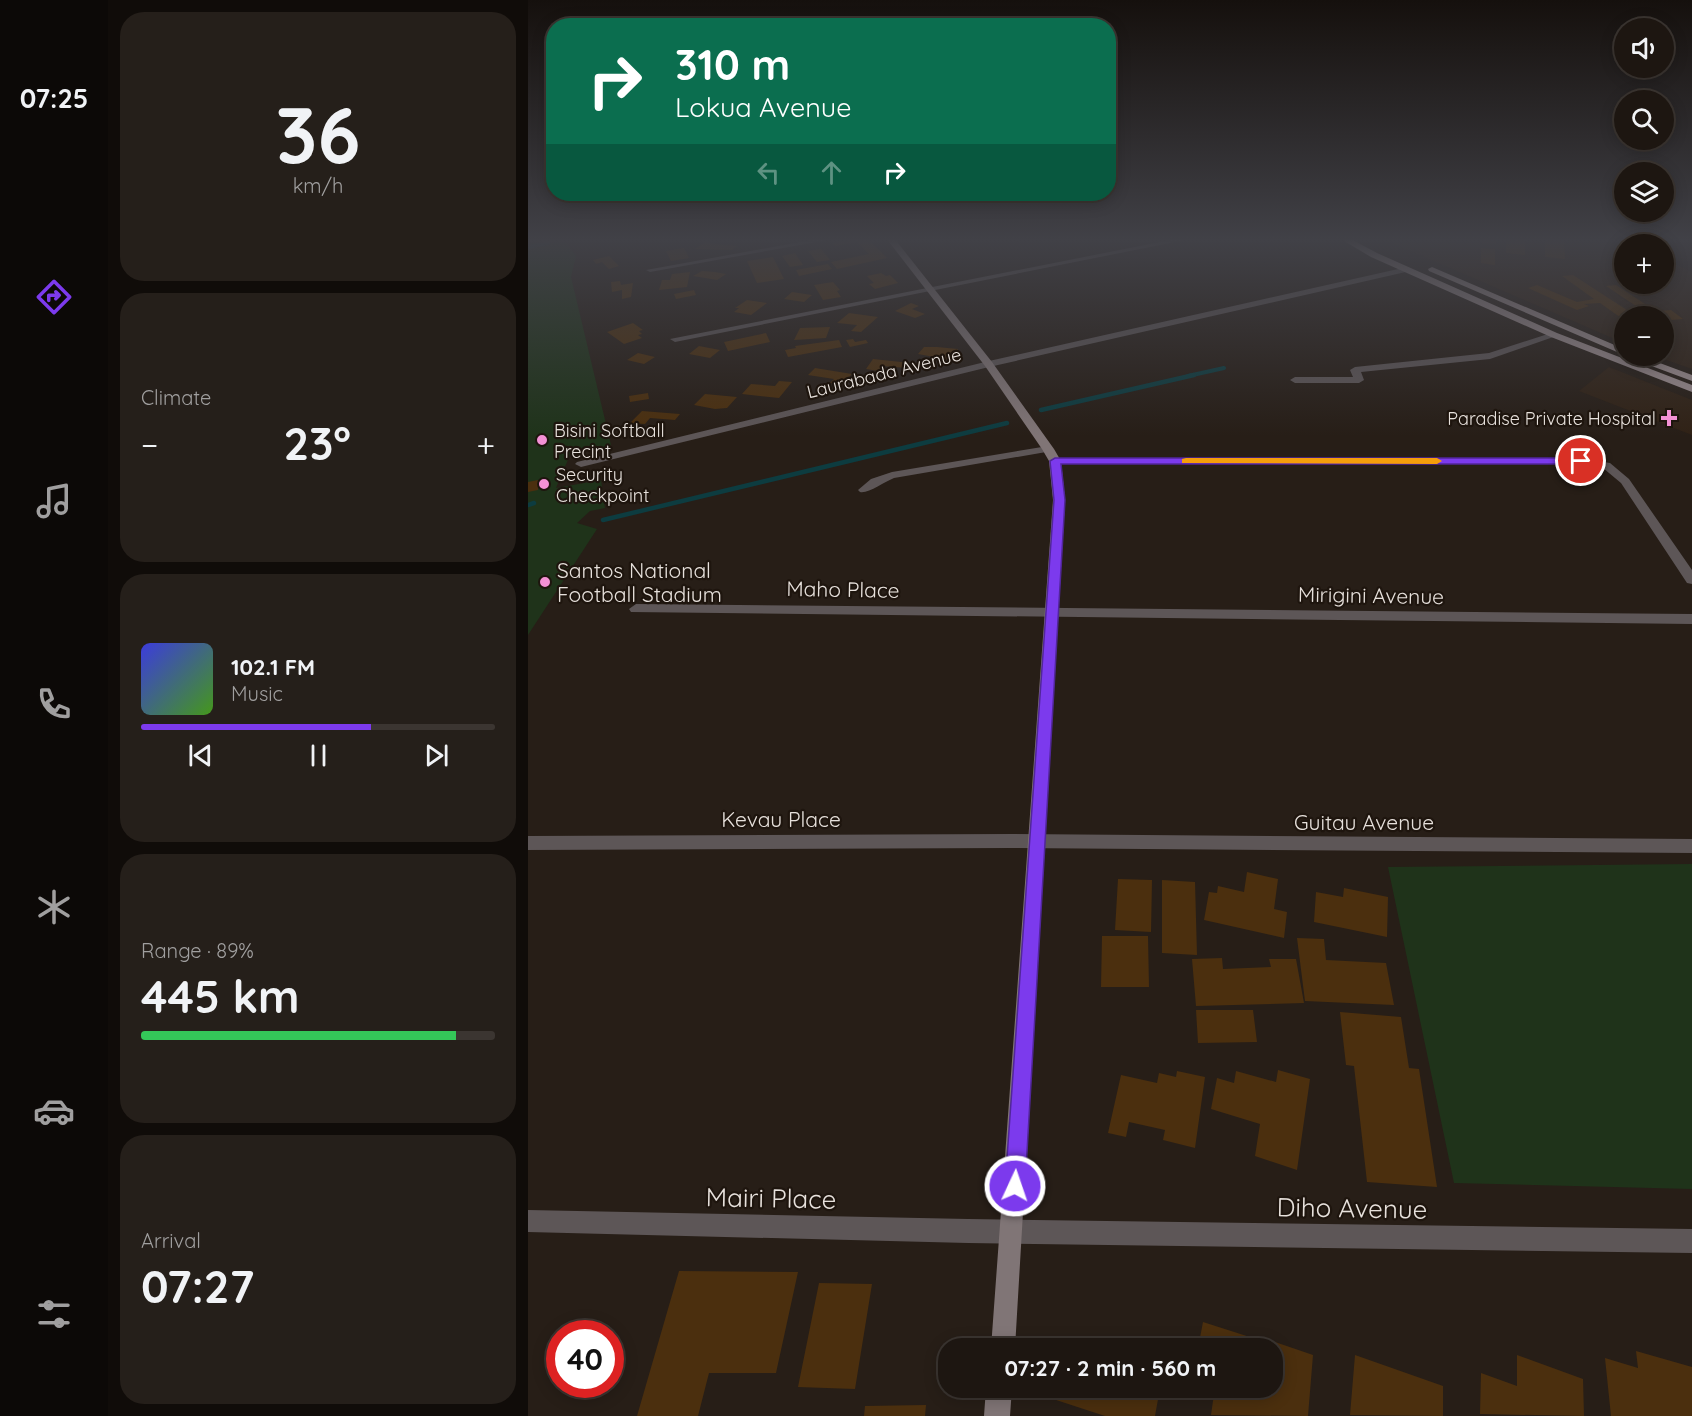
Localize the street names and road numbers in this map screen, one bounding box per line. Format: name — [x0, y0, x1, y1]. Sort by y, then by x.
street label: Laurabada Avenue — [804, 343, 964, 403]
street label: Maho Place — [786, 575, 900, 603]
street label: Mirigini Avenue — [1298, 581, 1444, 609]
street label: Kevau Place — [721, 806, 841, 832]
street label: Guitau Avenue — [1294, 809, 1434, 835]
street label: Mairi Place — [705, 1180, 837, 1216]
street label: Diho Avenue — [1276, 1190, 1428, 1226]

